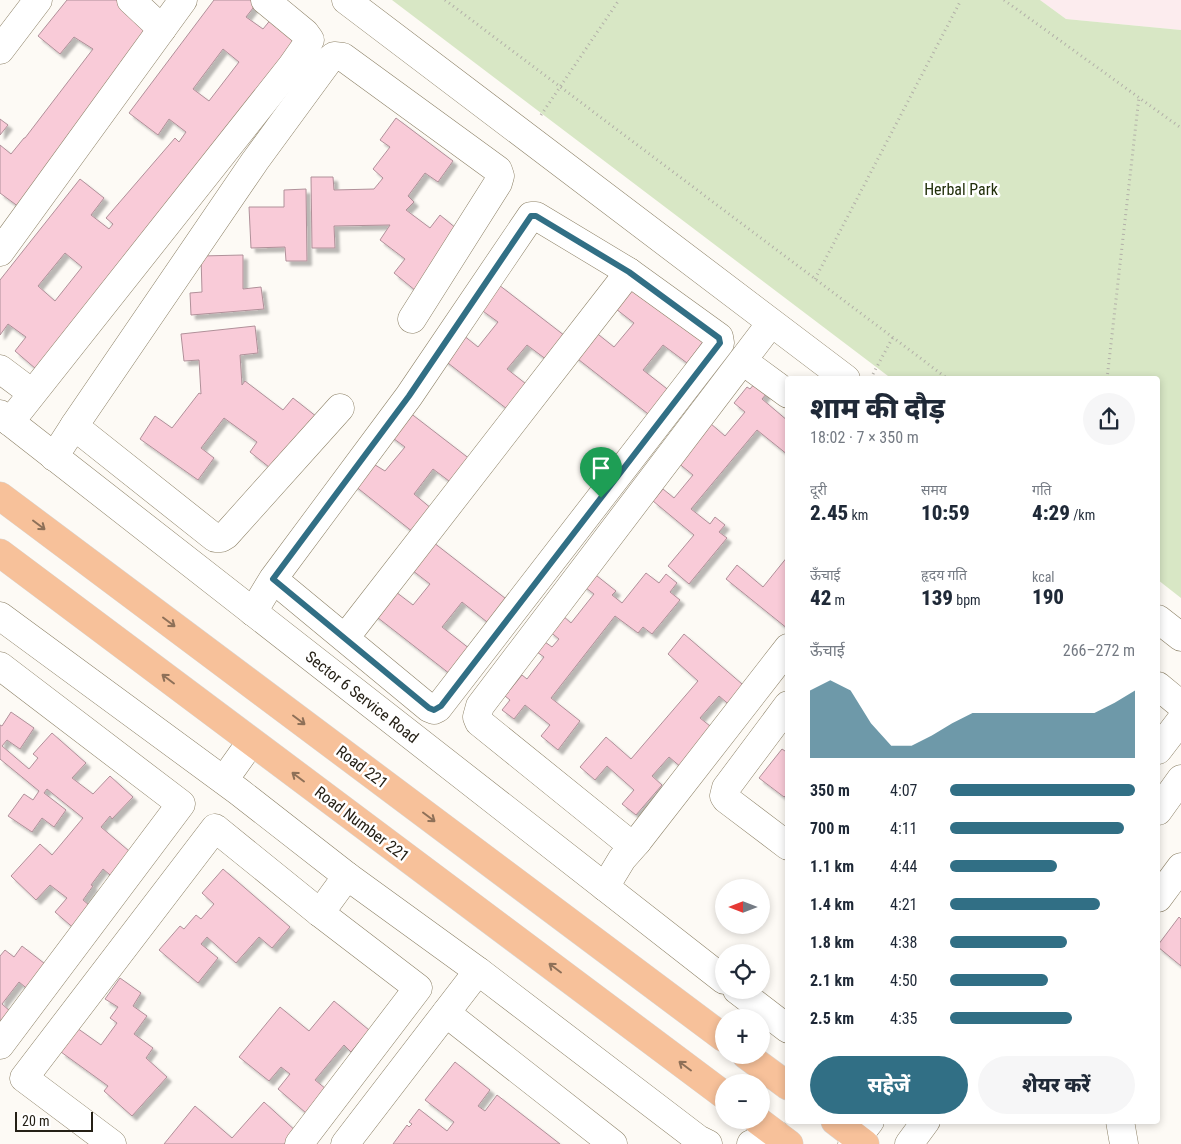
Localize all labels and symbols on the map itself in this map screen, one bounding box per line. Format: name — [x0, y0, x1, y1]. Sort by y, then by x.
park label: Herbal Park — [924, 180, 999, 199]
pin — [580, 447, 622, 498]
one-way arrow — [32, 520, 46, 530]
one-way arrow — [162, 617, 175, 628]
street label: Sector 6 Service Road — [302, 647, 422, 747]
one-way arrow — [162, 674, 175, 685]
one-way arrow — [292, 714, 305, 725]
street label: Road 221 — [333, 742, 391, 792]
one-way arrow — [291, 772, 305, 782]
street label: Road Number 221 — [311, 782, 413, 866]
one-way arrow — [422, 812, 436, 822]
north arrow — [715, 879, 770, 934]
one-way arrow — [549, 963, 562, 974]
one-way arrow — [678, 1061, 692, 1071]
scale bar — [15, 1109, 92, 1132]

